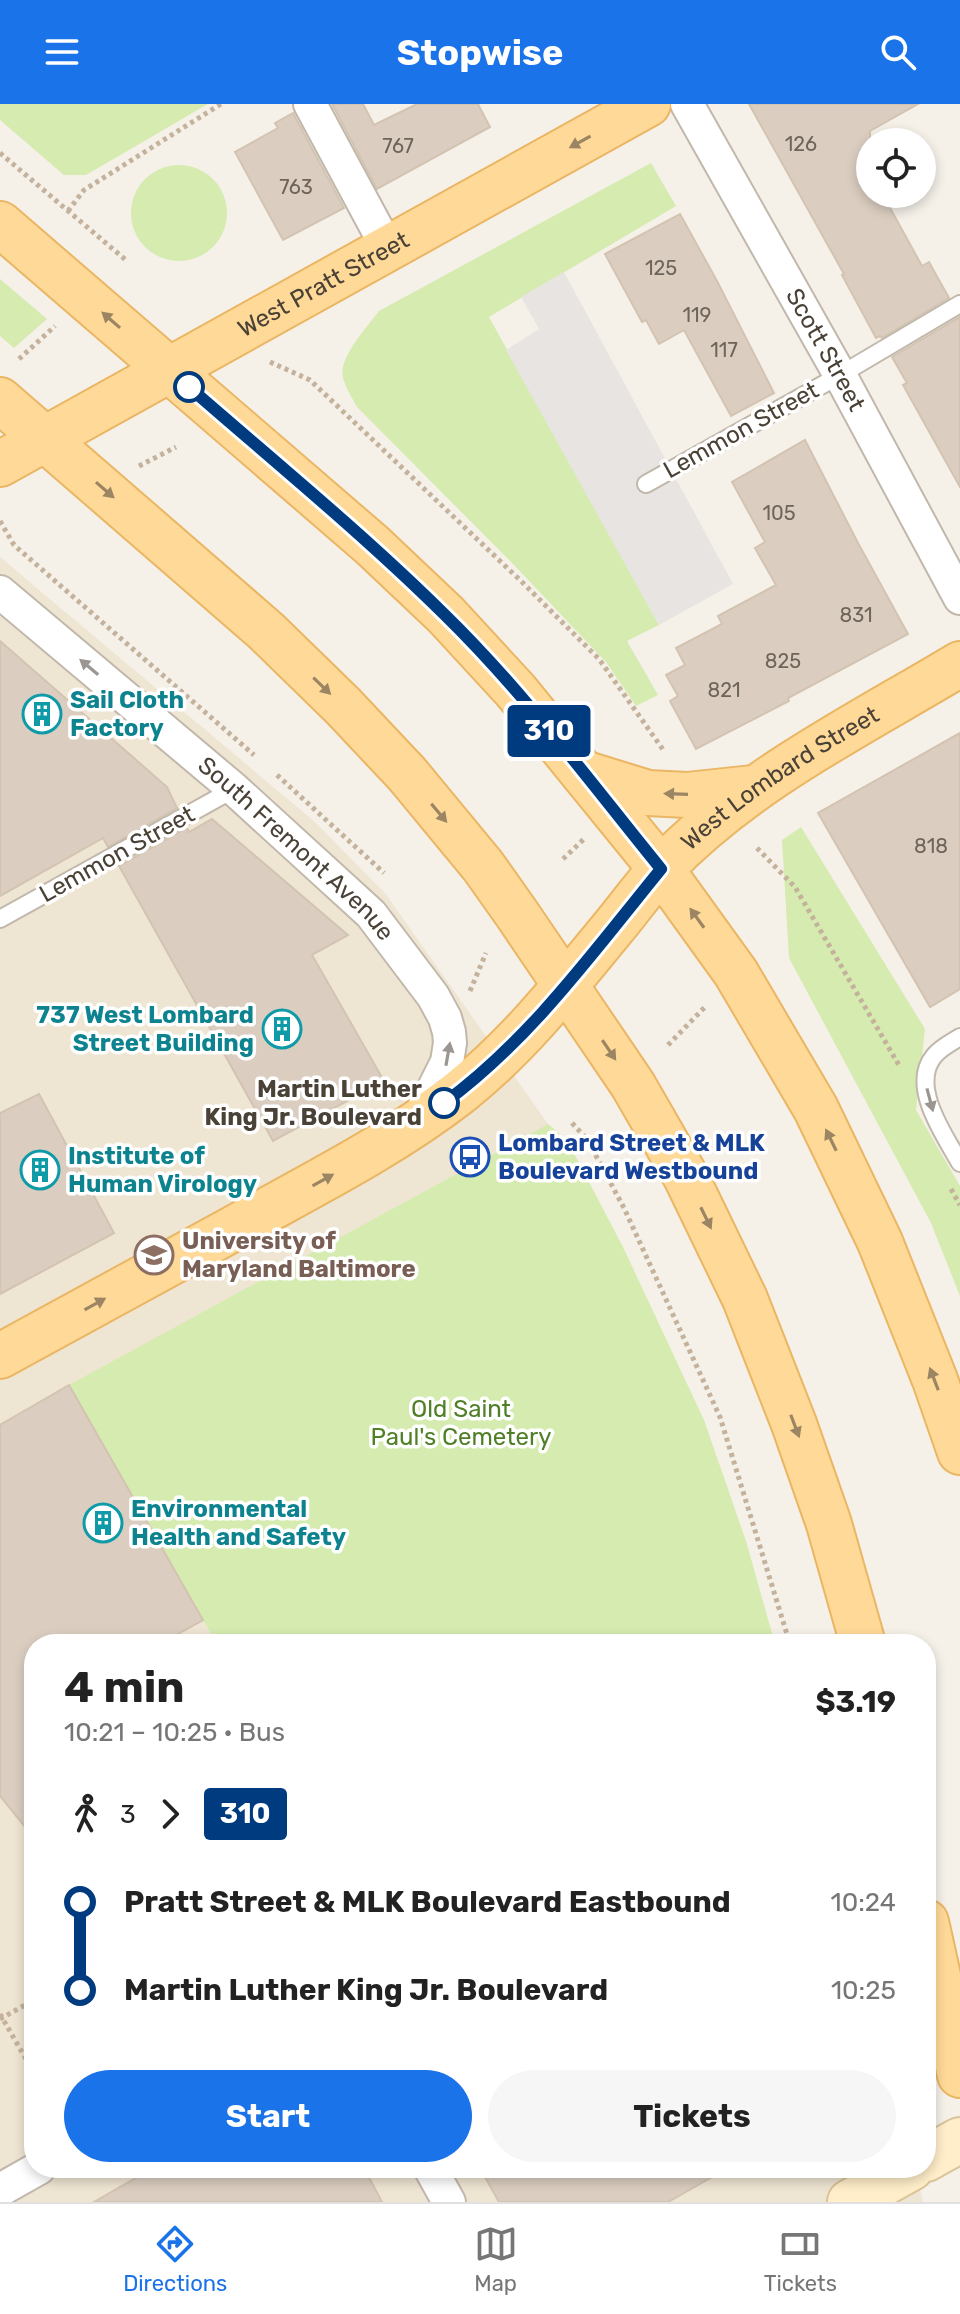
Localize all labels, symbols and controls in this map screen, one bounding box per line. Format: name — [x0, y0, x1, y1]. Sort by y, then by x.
icon: menu — [40, 30, 84, 74]
icon: search — [876, 30, 920, 74]
text: Stopwise — [397, 31, 563, 74]
map controls — [856, 128, 936, 208]
button: locate — [856, 128, 936, 208]
house number: 126 — [785, 132, 817, 156]
house number: 767 — [382, 134, 414, 158]
one-way arrow — [569, 135, 591, 149]
house number: 763 — [279, 175, 313, 199]
street label: West Pratt Street — [233, 226, 414, 343]
house number: 125 — [645, 256, 677, 280]
street label: Scott Street — [780, 283, 871, 416]
house number: 119 — [683, 303, 711, 327]
one-way arrow — [101, 311, 121, 329]
house number: 117 — [710, 338, 738, 362]
unlabelled marker — [174, 372, 204, 402]
street label: Lemmon Street — [659, 376, 823, 484]
one-way arrow — [95, 481, 115, 498]
house number: 105 — [762, 501, 796, 525]
house number: 831 — [840, 603, 872, 627]
house number: 825 — [765, 649, 801, 673]
one-way arrow — [79, 659, 99, 676]
one-way arrow — [312, 676, 331, 694]
house number: 821 — [707, 678, 741, 702]
place label: Sail Cloth Factory — [70, 686, 184, 742]
building icon: Sail Cloth Factory — [21, 693, 63, 735]
street label: West Lombard Street — [675, 700, 884, 856]
line badge: 310 — [503, 705, 595, 757]
text: 310 — [523, 714, 575, 747]
street label: South Fremont Avenue — [192, 751, 400, 946]
one-way arrow — [663, 788, 688, 801]
street label: Lemmon Street — [35, 800, 199, 908]
one-way arrow — [431, 803, 448, 824]
house number: 818 — [914, 834, 948, 858]
one-way arrow — [689, 908, 705, 929]
place label: 737 West Lombard Street Building — [36, 1001, 254, 1057]
building icon: 737 West Lombard Street Building — [261, 1008, 303, 1050]
one-way arrow — [602, 1039, 616, 1061]
one-way arrow — [442, 1041, 454, 1066]
place label: Martin Luther King Jr. Boulevard — [204, 1075, 422, 1131]
marker: Martin Luther King Jr. Boulevard — [429, 1088, 459, 1118]
one-way arrow — [924, 1088, 936, 1113]
place label: Lombard Street & MLK Boulevard Westbound — [498, 1129, 765, 1185]
one-way arrow — [824, 1129, 838, 1152]
bus stop icon: Lombard Street & MLK Boulevard Westbound — [449, 1136, 491, 1178]
place label: Institute of Human Virology — [68, 1142, 257, 1198]
building icon: Institute of Human Virology — [19, 1149, 61, 1191]
one-way arrow — [311, 1173, 334, 1186]
one-way arrow — [699, 1206, 713, 1229]
place label: University of Maryland Baltimore — [182, 1227, 416, 1283]
school or university icon: University of Maryland Baltimore — [133, 1234, 175, 1276]
one-way arrow — [83, 1298, 106, 1311]
one-way arrow — [927, 1367, 940, 1391]
park label: Old Saint Paul's Cemetery — [371, 1395, 551, 1451]
one-way arrow — [789, 1414, 802, 1438]
place label: Environmental Health and Safety — [131, 1495, 346, 1551]
building icon: Environmental Health and Safety — [82, 1502, 124, 1544]
text: 4 min — [64, 1661, 185, 1713]
text: $3.19 — [815, 1684, 896, 1720]
text: 10:21 – 10:25 · Bus — [64, 1717, 285, 1748]
icon: walk — [64, 1792, 108, 1836]
icon: forward — [148, 1792, 192, 1836]
text: 310 — [220, 1797, 271, 1830]
text: 3 — [120, 1799, 136, 1830]
text: Pratt Street & MLK Boulevard Eastbound — [124, 1884, 731, 1920]
text: 10:24 — [831, 1887, 896, 1918]
text: Martin Luther King Jr. Boulevard — [124, 1972, 608, 2008]
text: 10:25 — [831, 1975, 896, 2006]
button: Start — [64, 2070, 472, 2162]
button: Tickets — [488, 2070, 896, 2162]
tab: Directions — [123, 2222, 227, 2297]
tab: Map — [474, 2222, 518, 2297]
tab: Tickets — [764, 2222, 837, 2297]

